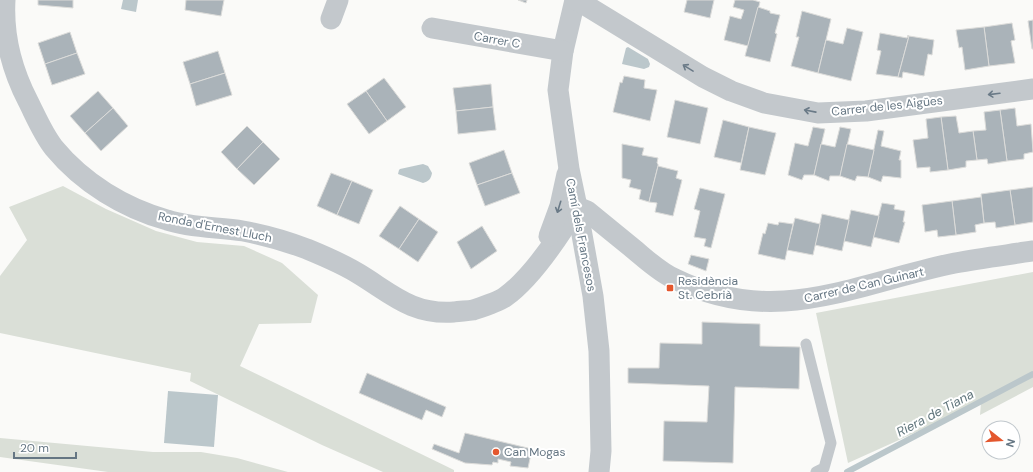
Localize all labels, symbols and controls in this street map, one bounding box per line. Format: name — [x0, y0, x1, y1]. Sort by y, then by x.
street label: Carrer C — [473, 28, 522, 52]
one-way arrow — [683, 64, 694, 72]
one-way arrow — [988, 90, 1001, 98]
street label: Carrer de les Aigües — [831, 92, 943, 120]
one-way arrow — [803, 107, 816, 115]
street label: Camí dels Francesos — [562, 177, 600, 293]
one-way arrow — [555, 200, 562, 213]
street label: Ronda d'Ernest Lluch — [157, 208, 273, 246]
street label: Carrer de Can Guinart — [803, 263, 926, 307]
place label: Residència St. Cebrià — [678, 273, 738, 303]
marker: Residència St. Cebrià — [665, 283, 675, 293]
water label: Riera de Tiana — [893, 385, 977, 441]
north arrow — [981, 420, 1021, 460]
scale bar — [14, 434, 76, 460]
text: N — [1003, 437, 1018, 449]
text: 20 m — [20, 440, 49, 456]
place label: Can Mogas — [504, 444, 565, 460]
marker: Can Mogas — [491, 447, 501, 457]

